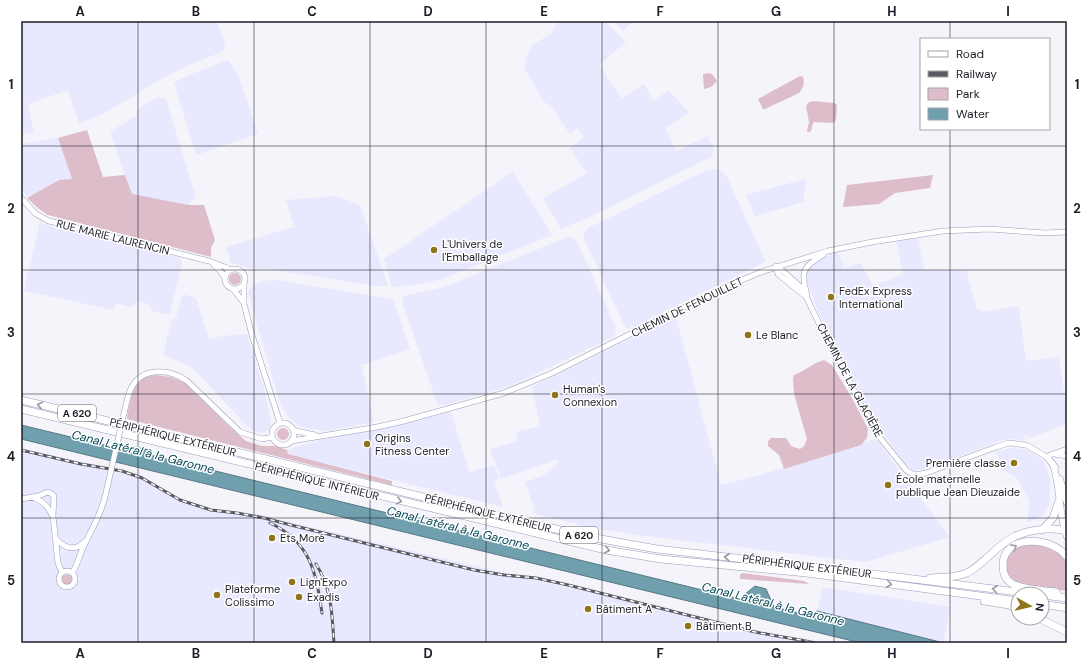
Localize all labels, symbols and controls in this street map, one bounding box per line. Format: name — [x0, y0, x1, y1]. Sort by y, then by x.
text: A — [75, 3, 85, 20]
text: B — [192, 3, 200, 20]
text: C — [307, 3, 317, 20]
text: D — [423, 3, 433, 20]
text: E — [540, 3, 548, 20]
text: F — [656, 3, 664, 20]
text: G — [771, 3, 781, 20]
text: H — [887, 3, 897, 20]
text: I — [1006, 3, 1010, 20]
legend — [920, 38, 1050, 130]
text: Road — [956, 46, 984, 62]
text: Railway — [956, 66, 997, 82]
text: 1 — [9, 76, 13, 93]
text: 1 — [1075, 76, 1079, 93]
text: Park — [956, 86, 980, 102]
text: Water — [956, 106, 990, 122]
text: 2 — [7, 200, 15, 217]
text: 2 — [1073, 200, 1081, 217]
street label: RUE MARIE LAURENCIN — [55, 216, 171, 258]
place label: L'Univers de l'Emballage — [442, 237, 502, 264]
marker: L'Univers de l'Emballage — [429, 245, 439, 255]
street label: CHEMIN DE FENOUILLET — [629, 274, 745, 340]
place label: FedEx Express International — [839, 284, 912, 311]
marker: FedEx Express International — [826, 292, 836, 302]
street label: CHEMIN DE LA GLACIÈRE — [814, 321, 886, 439]
text: 3 — [7, 324, 15, 341]
text: 3 — [1073, 324, 1081, 341]
place label: Le Blanc — [756, 328, 798, 342]
marker: Le Blanc — [743, 330, 753, 340]
place label: Human's Connexion — [563, 382, 617, 409]
marker: Human's Connexion — [550, 390, 560, 400]
one-way arrow — [37, 401, 43, 409]
road number: A 620 — [58, 405, 96, 421]
street label: PÉRIPHÉRIQUE EXTÉRIEUR — [108, 414, 238, 460]
water label: Canal Latéral à la Garonne — [70, 426, 216, 478]
place label: Origins Fitness Center — [375, 431, 449, 458]
marker: Origins Fitness Center — [362, 439, 372, 449]
text: 4 — [7, 448, 15, 465]
text: 4 — [1073, 448, 1081, 465]
place label: Première classe — [926, 456, 1006, 470]
marker: Première classe — [1009, 458, 1019, 468]
street label: PÉRIPHÉRIQUE INTÉRIEUR — [254, 459, 380, 503]
place label: École maternelle publique Jean Dieuzaide — [896, 472, 1020, 499]
marker: École maternelle publique Jean Dieuzaide — [883, 480, 893, 490]
street label: PÉRIPHÉRIQUE EXTÉRIEUR — [423, 490, 553, 536]
one-way arrow — [396, 496, 402, 504]
water label: Canal Latéral à la Garonne — [385, 502, 531, 554]
road number: A 620 — [560, 527, 598, 543]
place label: Ets Moré — [280, 531, 325, 545]
marker: Ets Moré — [267, 533, 277, 543]
one-way arrow — [1010, 544, 1017, 551]
one-way arrow — [604, 545, 610, 554]
street label: PÉRIPHÉRIQUE EXTÉRIEUR — [742, 551, 872, 581]
one-way arrow — [724, 553, 730, 562]
text: 5 — [7, 572, 15, 589]
text: 5 — [1073, 572, 1081, 589]
place label: Lign'Expo — [300, 575, 347, 589]
marker: Lign'Expo — [287, 577, 297, 587]
water label: Canal Latéral à la Garonne — [700, 578, 846, 630]
one-way arrow — [886, 579, 892, 588]
place label: Plateforme Colissimo — [225, 582, 280, 609]
one-way arrow — [992, 585, 998, 594]
north arrow — [1010, 586, 1050, 626]
marker: Plateforme Colissimo — [212, 590, 222, 600]
place label: Exadis — [307, 590, 340, 604]
marker: Exadis — [294, 592, 304, 602]
place label: Bâtiment A — [596, 602, 652, 616]
text: N — [1032, 602, 1047, 612]
marker: Bâtiment A — [583, 604, 593, 614]
place label: Bâtiment B — [696, 619, 752, 633]
marker: Bâtiment B — [683, 621, 693, 631]
text: A — [75, 645, 85, 662]
text: B — [192, 645, 200, 662]
text: C — [307, 645, 317, 662]
text: D — [423, 645, 433, 662]
text: E — [540, 645, 548, 662]
text: F — [656, 645, 664, 662]
text: G — [771, 645, 781, 662]
text: H — [887, 645, 897, 662]
text: I — [1006, 645, 1010, 662]

